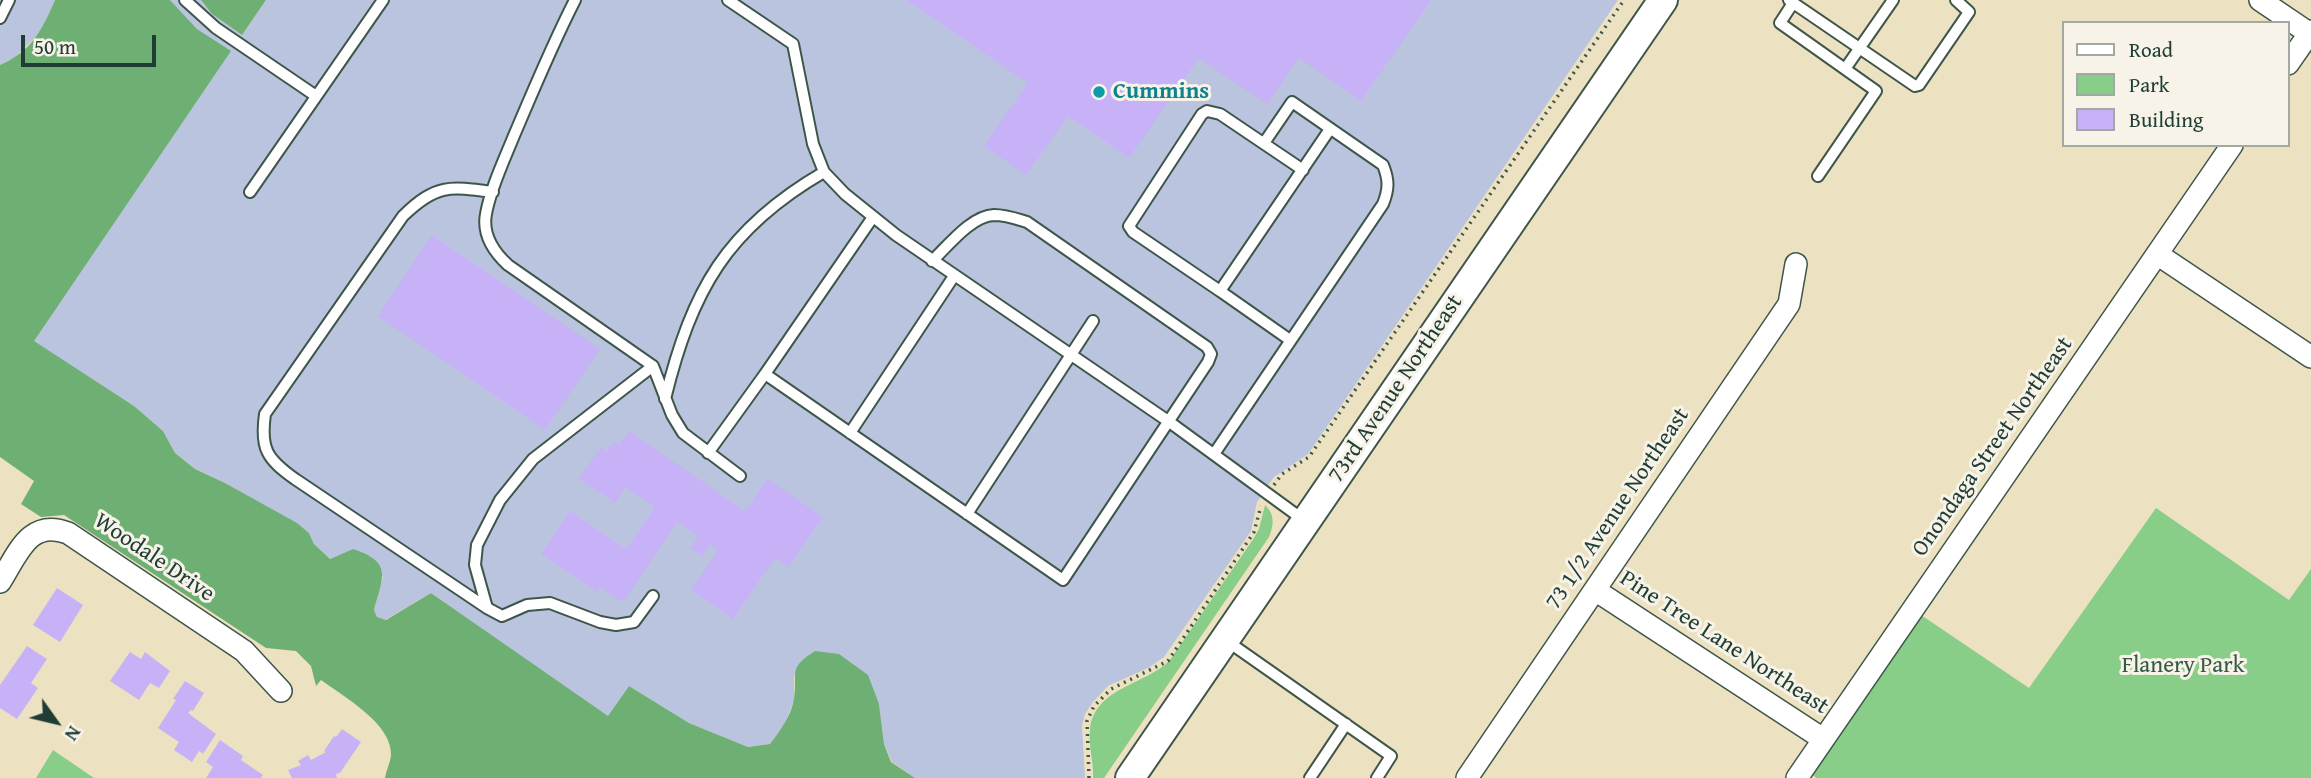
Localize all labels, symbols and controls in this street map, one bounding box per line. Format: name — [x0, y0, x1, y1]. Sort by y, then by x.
scale bar — [24, 21, 159, 65]
legend — [2062, 21, 2290, 147]
text: 50 m — [34, 31, 76, 62]
text: Road — [2129, 34, 2173, 65]
text: Park — [2129, 69, 2170, 100]
place label: Cummins — [1113, 78, 1209, 106]
marker: Cummins — [1091, 84, 1107, 100]
text: Building — [2129, 104, 2203, 135]
street label: 73rd Avenue Northeast — [1323, 290, 1469, 488]
street label: Onondaga Street Northeast — [1907, 332, 2079, 562]
street label: 73 1/2 Avenue Northeast — [1540, 403, 1696, 615]
street label: Woodale Drive — [89, 508, 219, 608]
street label: Pine Tree Lane Northeast — [1614, 565, 1834, 721]
park label: Flanery Park — [2122, 652, 2244, 680]
north arrow — [21, 687, 91, 757]
text: N — [58, 721, 89, 747]

